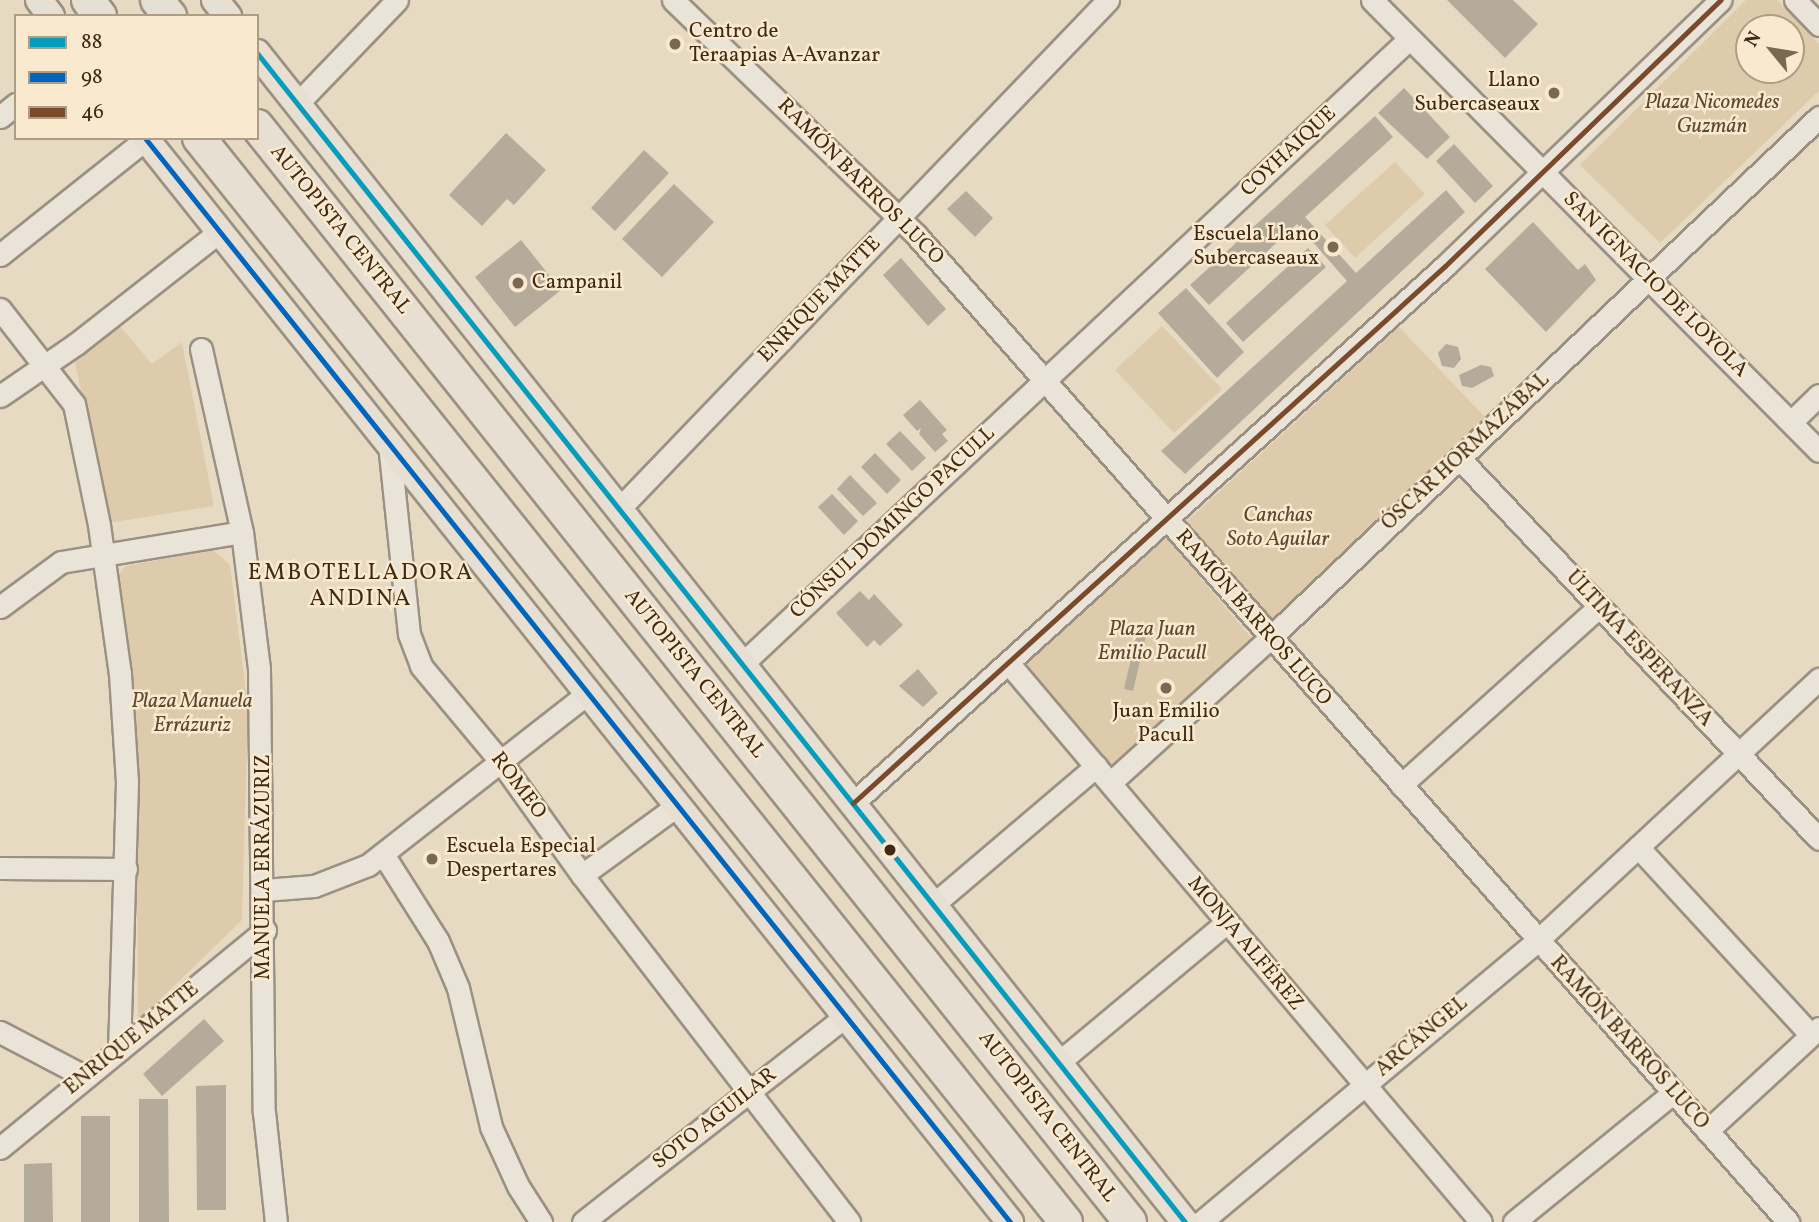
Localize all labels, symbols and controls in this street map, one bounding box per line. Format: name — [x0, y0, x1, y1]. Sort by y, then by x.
legend — [14, 14, 259, 140]
north arrow — [1735, 14, 1805, 84]
place label: Centro de Teraapias A-Avanzar — [689, 19, 880, 69]
text: N — [1739, 27, 1768, 52]
text: 88 — [81, 28, 102, 57]
marker: Centro de Teraapias A-Avanzar — [667, 36, 683, 52]
text: 98 — [81, 63, 103, 92]
place label: Llano Subercaseaux — [1414, 68, 1540, 118]
marker: Llano Subercaseaux — [1546, 85, 1562, 101]
park label: Plaza Nicomedes Guzmán — [1644, 90, 1780, 140]
street label: RAMÓN BARROS LUCO — [771, 93, 949, 271]
text: 46 — [81, 98, 104, 127]
street label: COYHAIQUE — [1236, 101, 1342, 203]
street label: AUTOPISTA CENTRAL — [264, 140, 416, 320]
street label: SAN IGNACIO DE LOYOLA — [1557, 187, 1753, 383]
place label: Escuela Llano Subercaseaux — [1193, 222, 1319, 272]
street label: ENRIQUE MATTE — [753, 232, 887, 368]
marker: Escuela Llano Subercaseaux — [1325, 239, 1341, 255]
place label: Campanil — [532, 270, 622, 296]
marker: Campanil — [510, 275, 526, 291]
street label: ÓSCAR HORMAZÁBAL — [1377, 368, 1555, 536]
street label: CÓNSUL DOMINGO PACULL — [785, 421, 1001, 625]
park label: Canchas Soto Aguilar — [1227, 503, 1329, 553]
street label: RAMÓN BARROS LUCO — [1170, 525, 1336, 711]
district label: EMBOTELLADORA ANDINA — [249, 559, 473, 613]
street label: ÚLTIMA ESPERANZA — [1560, 566, 1718, 732]
street label: AUTOPISTA CENTRAL — [618, 584, 770, 764]
park label: Plaza Juan Emilio Pacull — [1098, 617, 1206, 667]
marker: Juan Emilio Pacull — [1158, 680, 1174, 696]
park label: Plaza Manuela Errázuriz — [131, 689, 253, 739]
place label: Juan Emilio Pacull — [1112, 699, 1220, 749]
street label: ROMEO — [485, 748, 551, 824]
street label: MANUELA ERRÁZURIZ — [251, 754, 277, 980]
place label: Escuela Especial Despertares — [446, 834, 596, 884]
unlabelled marker — [883, 843, 897, 857]
marker: Escuela Especial Despertares — [424, 851, 440, 867]
street label: MONJA ALFÉREZ — [1181, 872, 1309, 1016]
street label: RAMÓN BARROS LUCO — [1544, 951, 1714, 1135]
street label: ENRIQUE MATTE — [60, 977, 204, 1101]
street label: ARCÁNGEL — [1371, 991, 1473, 1083]
street label: AUTOPISTA CENTRAL — [972, 1026, 1122, 1208]
street label: SOTO AGUILAR — [648, 1063, 782, 1175]

